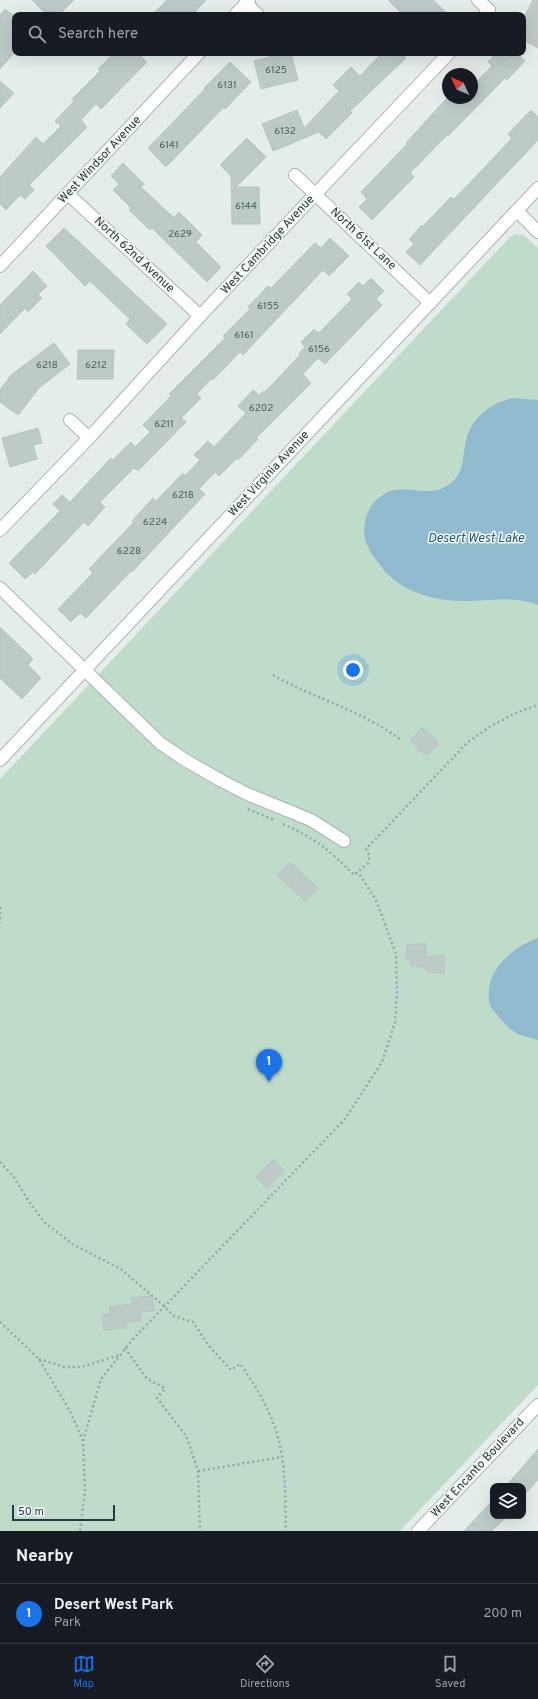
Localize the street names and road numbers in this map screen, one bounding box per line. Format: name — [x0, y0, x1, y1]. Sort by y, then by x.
street label: West Windsor Avenue — [55, 113, 145, 207]
street label: West Cambridge Avenue — [218, 192, 318, 298]
street label: North 61st Lane — [327, 204, 399, 274]
street label: North 62nd Avenue — [90, 214, 178, 296]
street label: West Virginia Avenue — [225, 428, 313, 520]
street label: West Encanto Boulevard — [428, 1415, 528, 1521]

